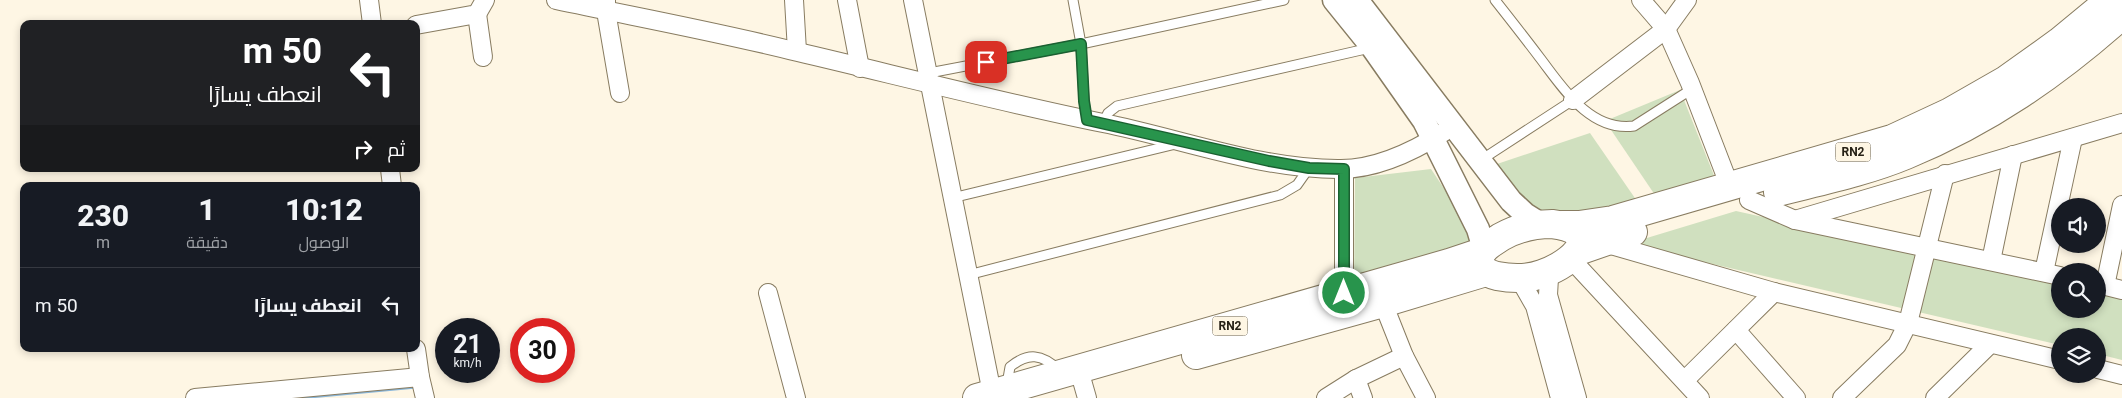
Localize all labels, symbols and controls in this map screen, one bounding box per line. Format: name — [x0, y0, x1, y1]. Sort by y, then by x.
text: 50 m — [243, 31, 322, 72]
icon: left — [340, 40, 405, 105]
pin — [965, 41, 1007, 83]
icon: arrive — [972, 48, 1000, 76]
text: انعطف يسارًا — [208, 82, 322, 107]
icon: right — [349, 135, 377, 163]
text: ثم — [387, 138, 405, 161]
road number: RN2 — [1836, 142, 1870, 162]
text: 1 — [198, 192, 216, 227]
text: 10:12 — [285, 192, 363, 227]
text: 230 — [77, 198, 129, 233]
map controls — [2051, 198, 2106, 383]
button: sound — [2051, 198, 2106, 253]
text: m — [96, 233, 110, 252]
text: دقيقة — [186, 233, 228, 252]
text: الوصول — [298, 233, 349, 252]
button: search — [2051, 263, 2106, 318]
position arrow — [1317, 266, 1369, 318]
icon: left — [377, 291, 405, 319]
text: 50 m — [35, 294, 78, 317]
text: انعطف يسارًا — [254, 294, 362, 317]
road number: RN2 — [1212, 316, 1248, 336]
speed limit sign: 30 — [510, 318, 575, 383]
button: layers — [2051, 328, 2106, 383]
text: 21 — [453, 330, 482, 359]
text: km/h — [453, 356, 482, 370]

